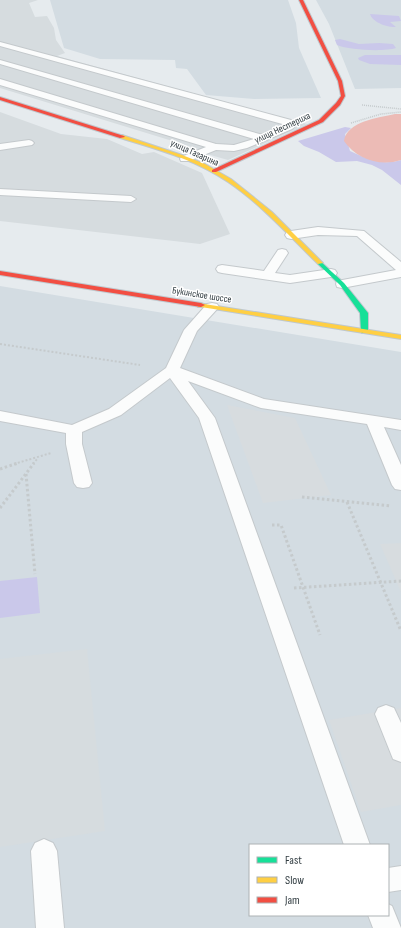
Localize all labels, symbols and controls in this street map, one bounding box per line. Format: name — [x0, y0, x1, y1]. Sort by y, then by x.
street label: улица Нестериха — [253, 110, 312, 146]
street label: улица Гагарина — [168, 137, 221, 169]
street label: Букинское шоссе — [171, 284, 232, 306]
legend — [249, 844, 389, 916]
text: Fast — [285, 853, 302, 868]
text: Slow — [285, 873, 304, 888]
text: Jam — [284, 893, 300, 908]

